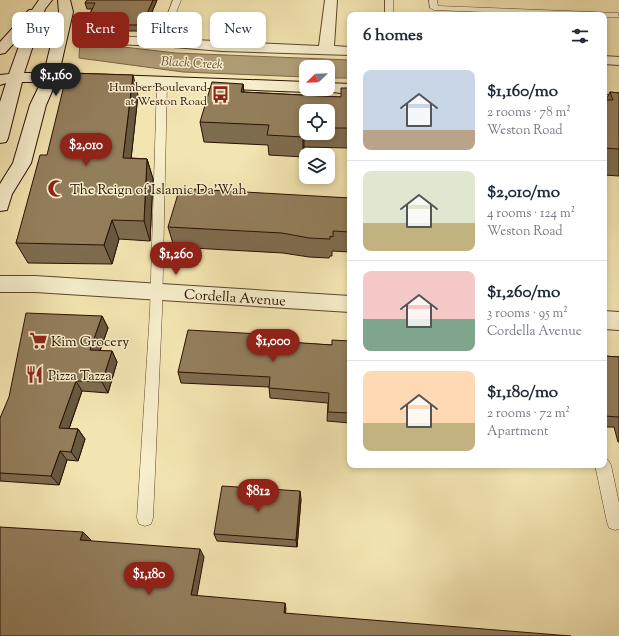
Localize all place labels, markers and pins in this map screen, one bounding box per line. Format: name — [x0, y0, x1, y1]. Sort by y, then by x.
pin: $1,160 — [23, 63, 89, 97]
place label: Humber Boulevard at Weston Road — [109, 79, 207, 111]
bus stop icon: Humber Boulevard at Weston Road — [210, 84, 230, 104]
pin: $2,010 — [53, 133, 119, 167]
mosque icon: The Reign of Islamic Da'Wah — [47, 179, 67, 199]
place label: The Reign of Islamic Da'Wah — [70, 181, 247, 201]
pin: $1,260 — [143, 242, 209, 276]
pin: $1,000 — [240, 329, 306, 363]
supermarket icon: Kim Grocery — [28, 331, 48, 351]
place label: Kim Grocery — [51, 333, 129, 353]
restaurant icon: Pizza Tazza — [25, 365, 45, 385]
place label: Pizza Tazza — [48, 367, 112, 387]
pin: $812 — [234, 479, 282, 513]
pin: $1,180 — [116, 562, 182, 596]

